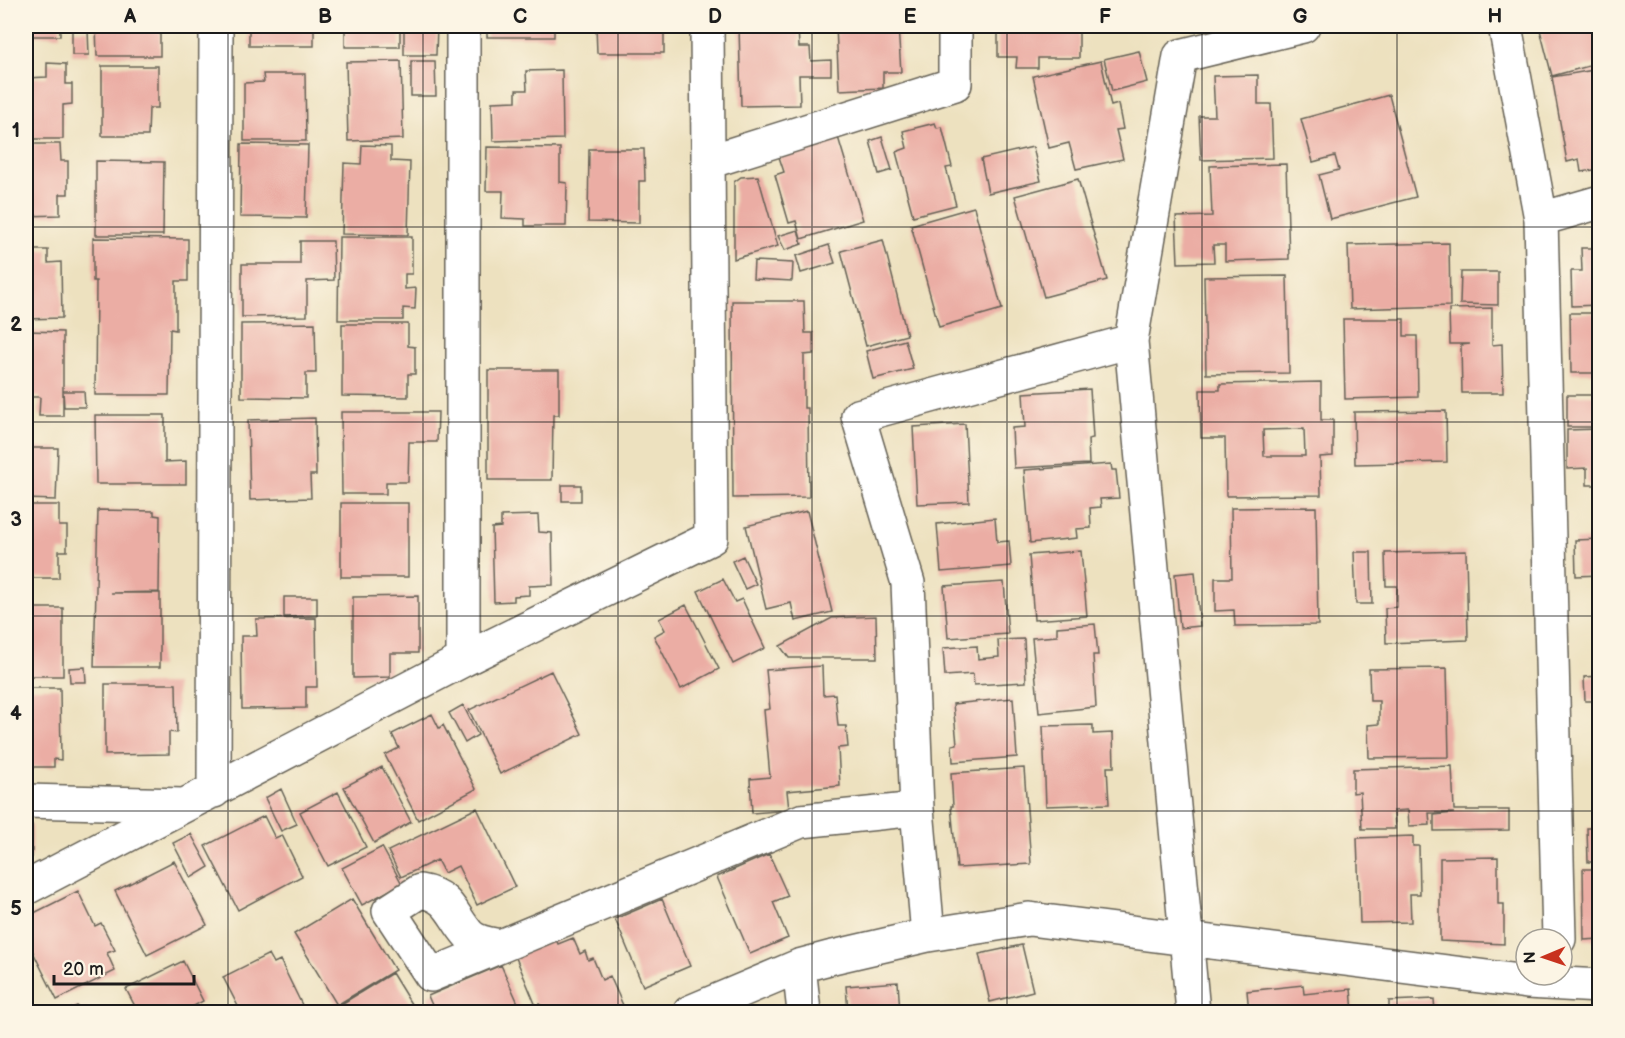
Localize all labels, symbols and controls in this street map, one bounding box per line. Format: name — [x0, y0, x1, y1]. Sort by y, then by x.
text: A — [123, 5, 137, 29]
text: B — [318, 5, 332, 29]
text: C — [513, 5, 527, 29]
text: D — [708, 5, 722, 29]
text: E — [904, 5, 917, 29]
text: F — [1099, 5, 1111, 29]
text: G — [1293, 5, 1308, 29]
text: H — [1488, 5, 1502, 29]
text: 1 — [12, 119, 20, 143]
text: 2 — [10, 313, 22, 337]
text: 3 — [10, 508, 22, 532]
text: 4 — [10, 702, 22, 726]
text: 5 — [10, 897, 22, 921]
north arrow — [1514, 927, 1574, 987]
scale bar — [54, 948, 194, 986]
text: N — [1521, 951, 1540, 964]
text: 20 m — [63, 959, 104, 980]

